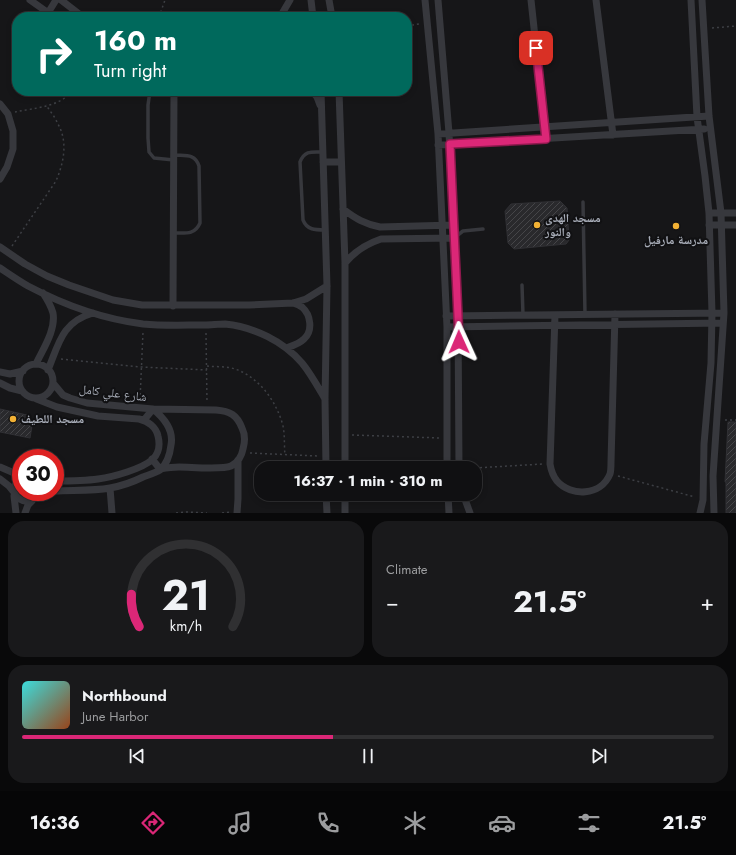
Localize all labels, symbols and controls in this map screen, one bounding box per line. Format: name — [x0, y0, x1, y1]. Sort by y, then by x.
text: 160 m — [94, 20, 177, 61]
icon: right — [28, 28, 80, 80]
pin — [519, 31, 553, 65]
icon: arrive — [525, 37, 547, 59]
text: Turn right — [94, 58, 166, 84]
place label: مسجد الهدى والنور — [544, 209, 601, 241]
marker: مسجد الهدى والنور — [532, 220, 542, 230]
marker: مدرسة مارفيل — [671, 221, 681, 231]
place label: مدرسة مارفيل — [644, 231, 708, 249]
position arrow — [438, 321, 480, 363]
street label: شارع علي كامل — [78, 380, 148, 407]
place label: مسجد اللطيف — [21, 410, 84, 428]
marker: مسجد اللطيف — [8, 414, 18, 424]
speed limit sign: 30 — [12, 449, 64, 501]
text: 16:37 · 1 min · 310 m — [293, 470, 443, 492]
text: Climate — [386, 560, 427, 579]
text: 21 — [162, 565, 210, 626]
text: 21.5° — [513, 580, 586, 623]
text: − — [386, 586, 399, 618]
text: + — [700, 586, 714, 618]
text: km/h — [170, 616, 202, 636]
text: Northbound — [82, 685, 167, 707]
text: June Harbor — [82, 707, 148, 726]
icon: previous — [126, 745, 148, 767]
icon: pause — [357, 745, 379, 767]
icon: next — [588, 745, 610, 767]
icon: directions — [139, 809, 167, 837]
icon: music — [226, 809, 254, 837]
icon: phone — [314, 809, 342, 837]
icon: climate — [401, 809, 429, 837]
icon: car — [488, 809, 516, 837]
icon: filters — [575, 809, 603, 837]
text: 16:36 — [30, 810, 80, 836]
text: 21.5° — [663, 810, 706, 836]

